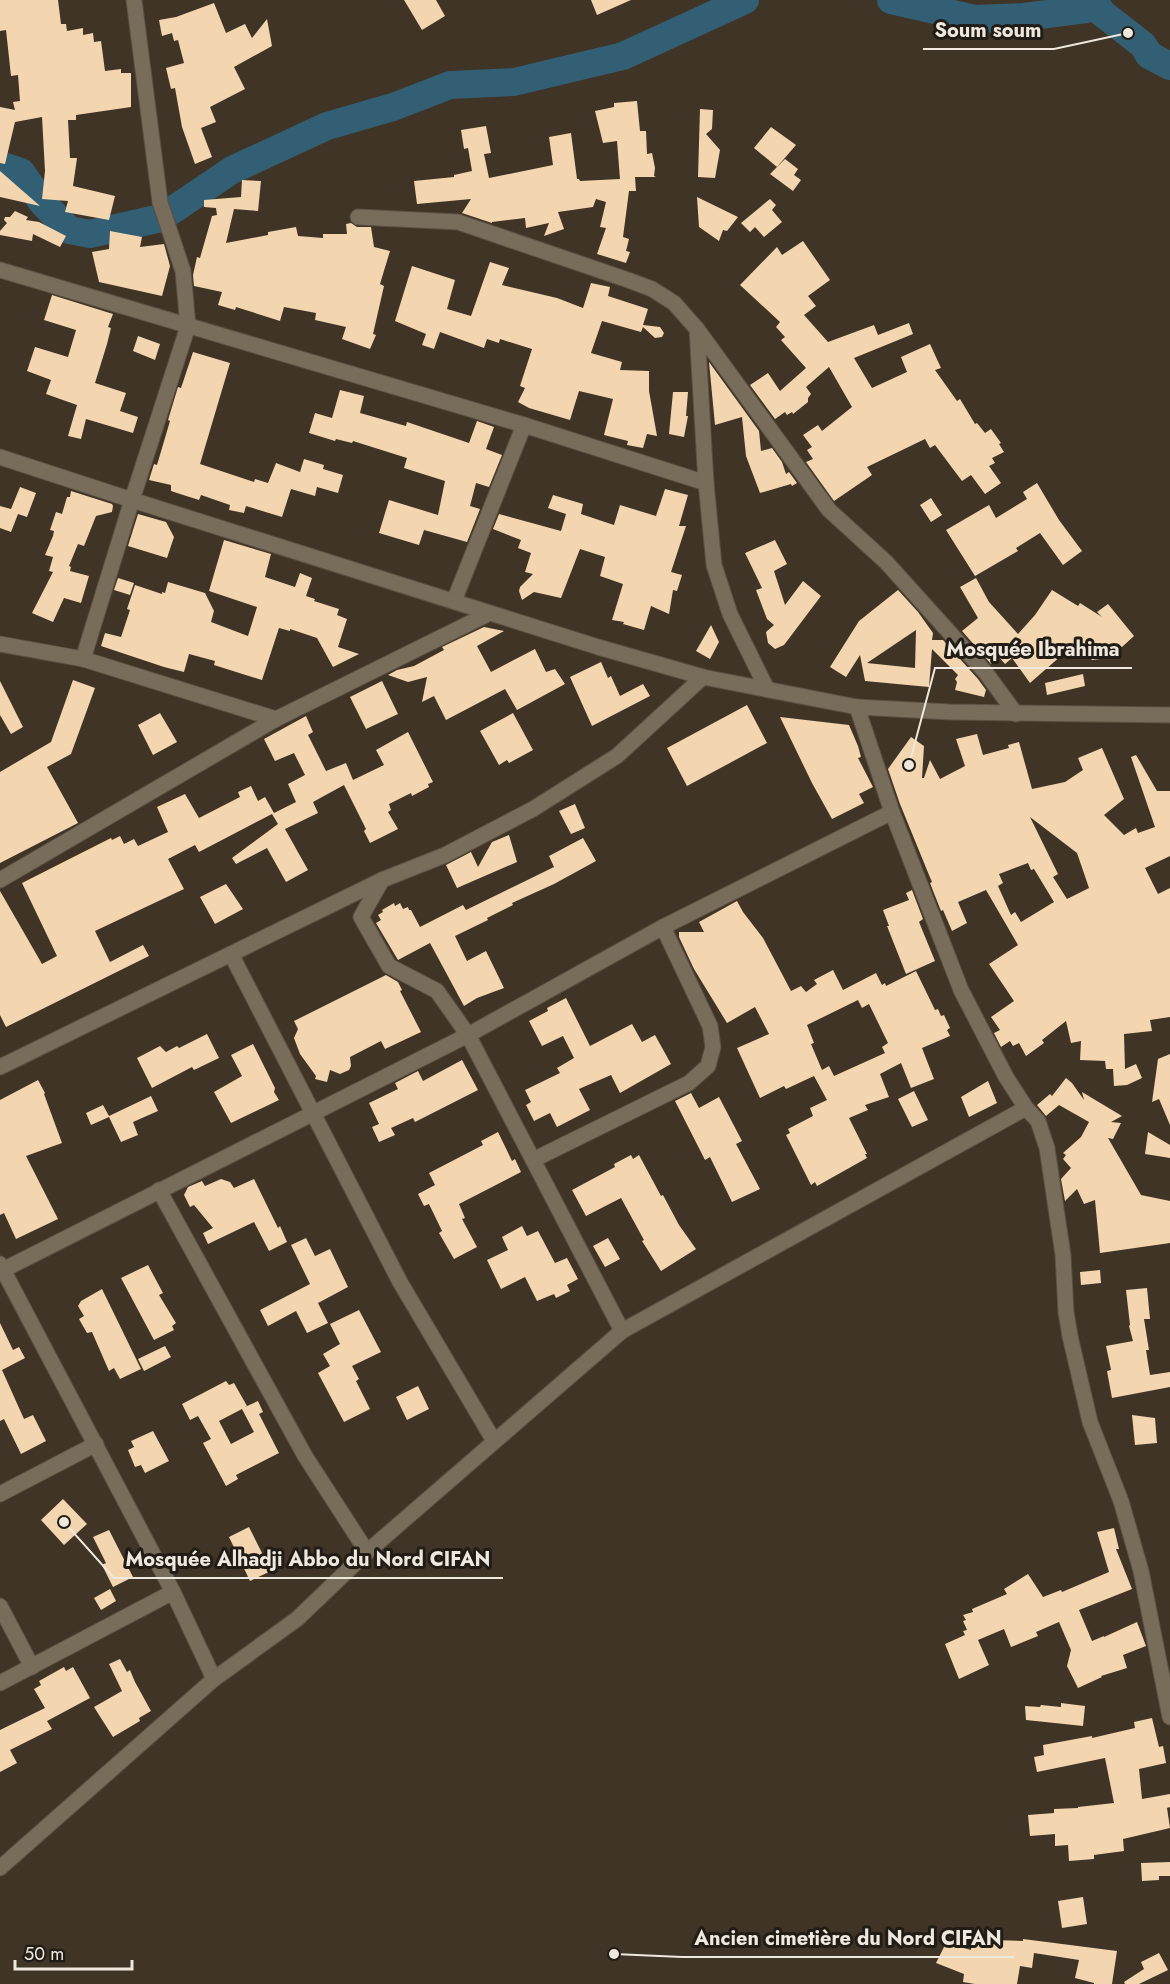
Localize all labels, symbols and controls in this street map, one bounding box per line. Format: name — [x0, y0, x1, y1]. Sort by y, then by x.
callout: Soum soum — [923, 11, 1054, 49]
text: Soum soum — [934, 16, 1042, 45]
callout: Mosquée Ibrahima — [935, 630, 1132, 668]
text: Mosquée Ibrahima — [946, 635, 1120, 664]
callout: Mosquée Alhadji Abbo du Nord CIFAN — [114, 1540, 503, 1578]
text: Mosquée Alhadji Abbo du Nord CIFAN — [126, 1545, 490, 1574]
callout: Ancien cimetière du Nord CIFAN — [682, 1919, 1014, 1957]
text: Ancien cimetière du Nord CIFAN — [693, 1924, 1002, 1953]
scale bar — [15, 1933, 132, 1971]
text: 50 m — [24, 1941, 64, 1967]

